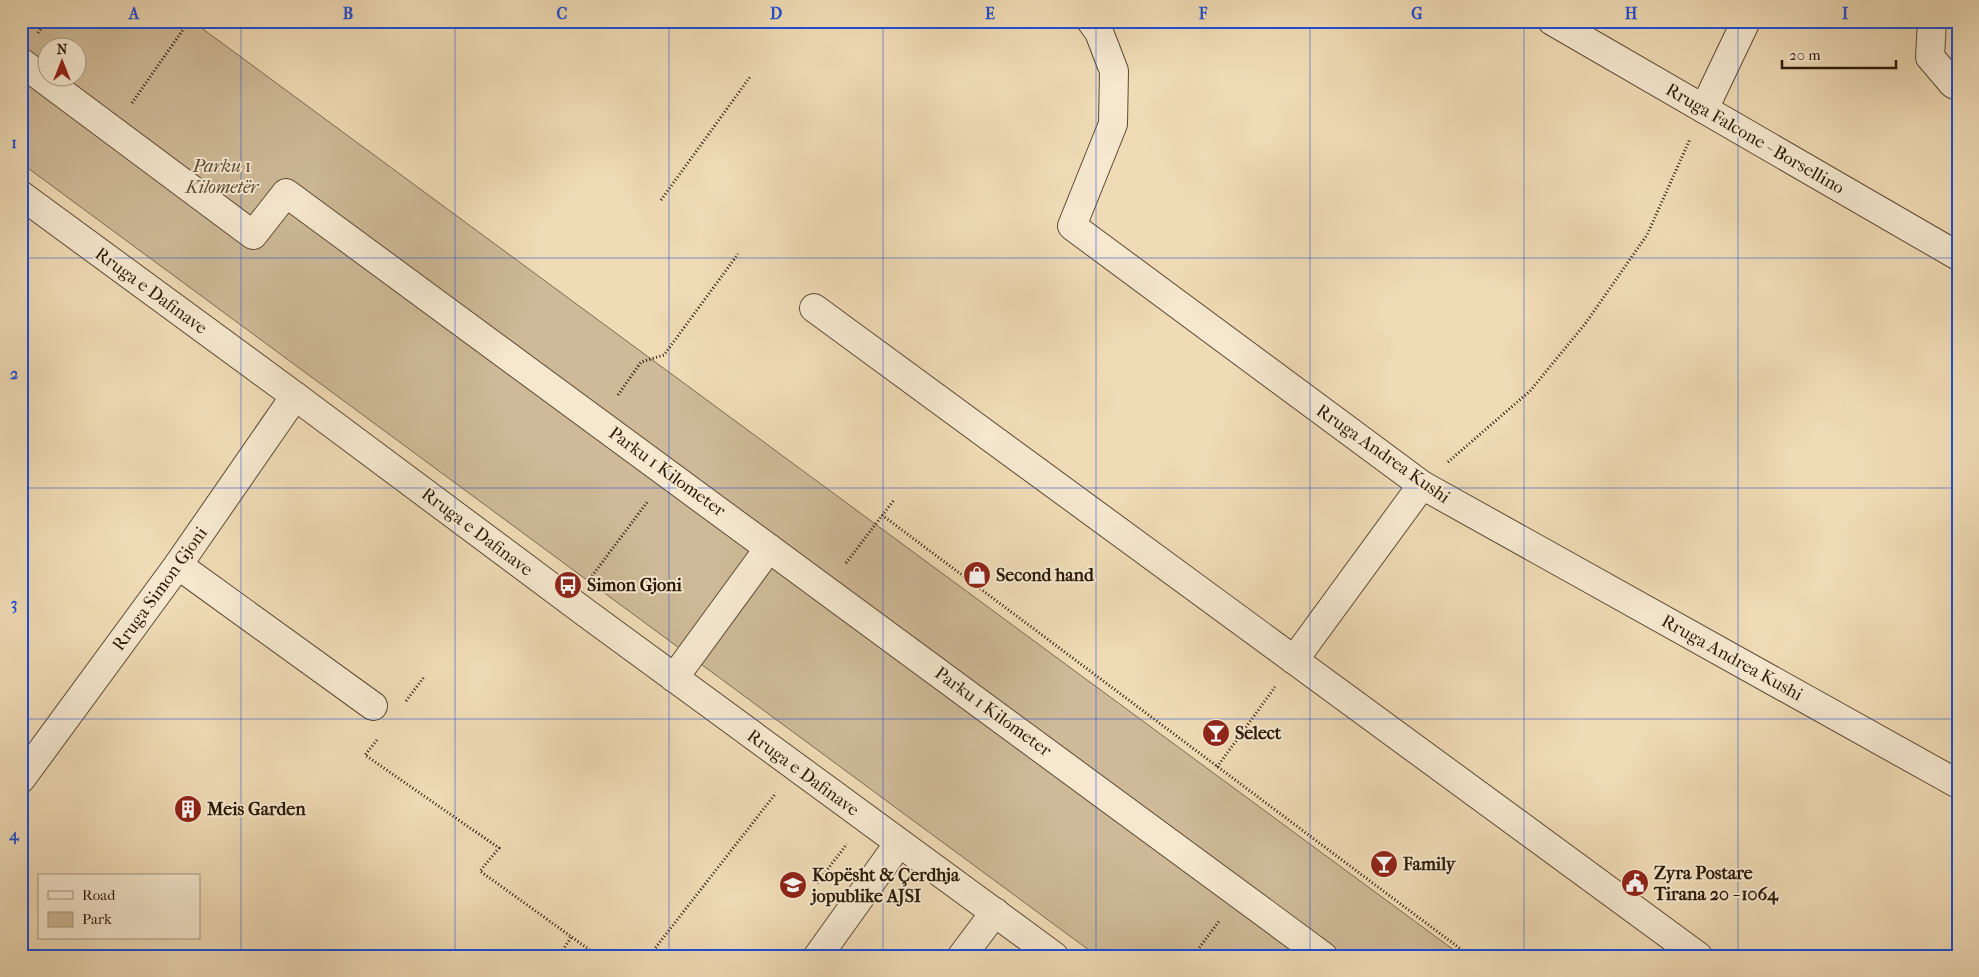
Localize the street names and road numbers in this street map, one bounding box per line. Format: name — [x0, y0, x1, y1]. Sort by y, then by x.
street label: Rruga Falcone - Borsellino — [1662, 79, 1848, 199]
street label: Rruga e Dafinave — [91, 243, 211, 339]
street label: Rruga Andrea Kushi — [1312, 400, 1454, 508]
street label: Parku 1 Kilometer — [605, 423, 730, 522]
street label: Rruga e Dafinave — [417, 483, 537, 581]
street label: Rruga Simon Gjoni — [108, 523, 212, 655]
street label: Rruga Andrea Kushi — [1658, 610, 1807, 706]
street label: Parku 1 Kilometer — [931, 663, 1056, 762]
street label: Rruga e Dafinave — [743, 725, 863, 821]

